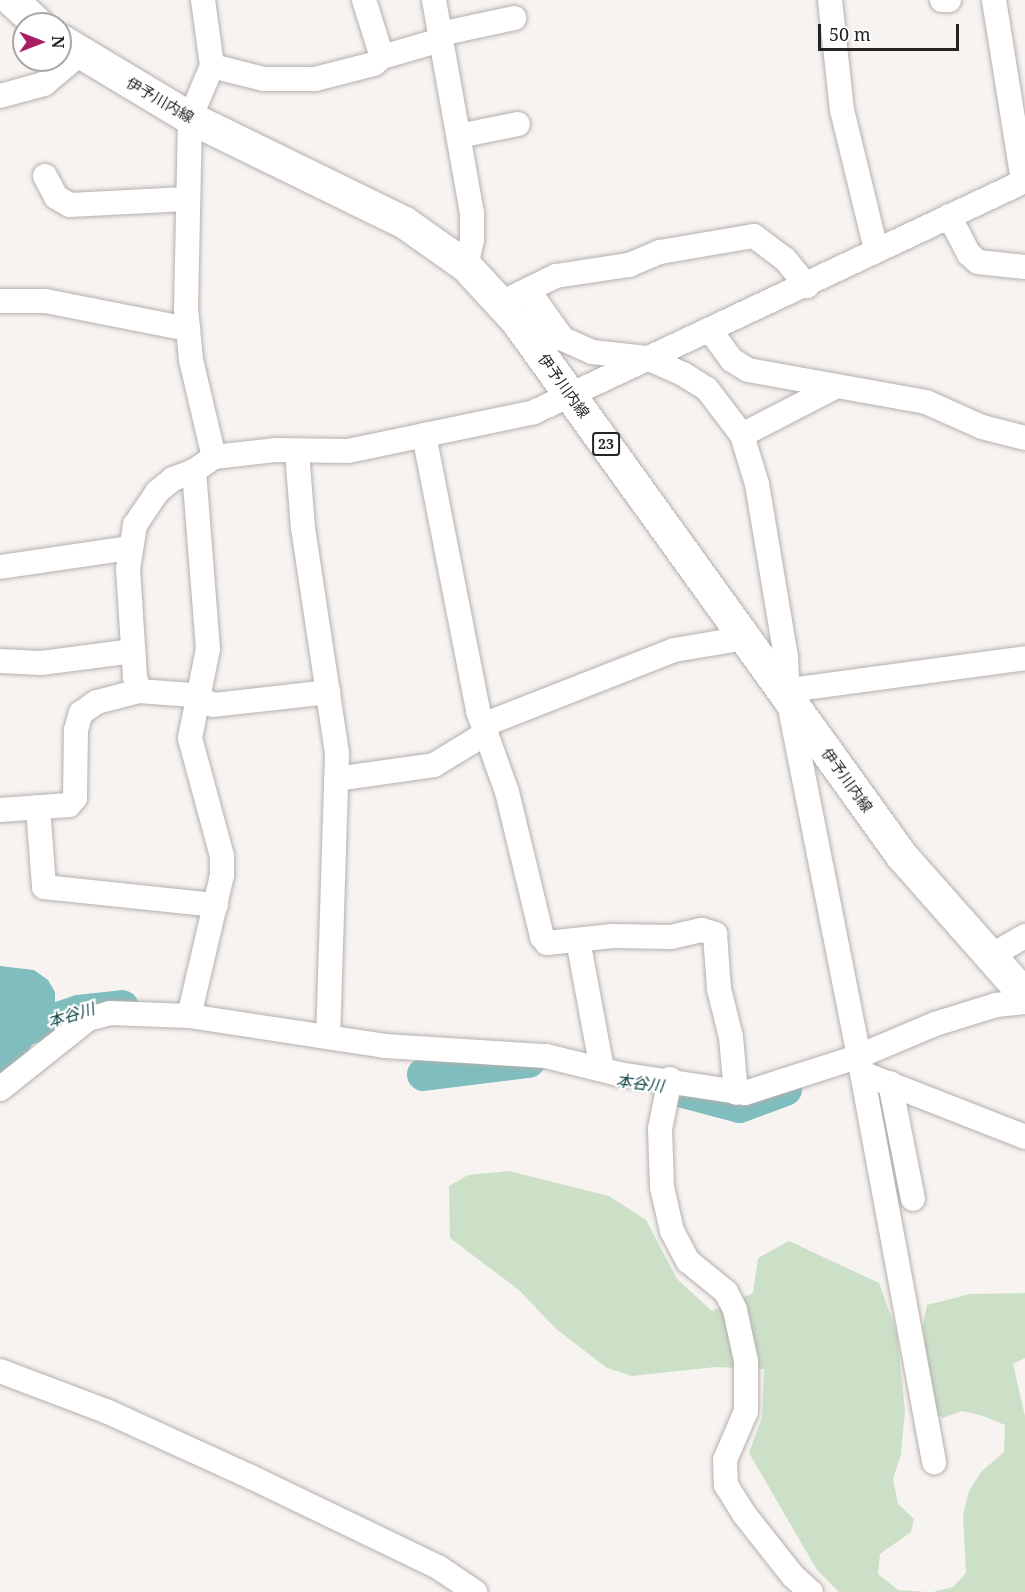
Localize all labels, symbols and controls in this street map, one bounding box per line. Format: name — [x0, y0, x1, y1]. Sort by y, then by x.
north arrow — [12, 12, 72, 72]
scale bar — [821, 12, 962, 50]
text: 50 m — [829, 22, 871, 46]
text: N — [47, 36, 69, 48]
street label: 伊予川内線 — [123, 73, 197, 127]
street label: 伊予川内線 — [535, 350, 593, 422]
road number: 23 — [591, 433, 621, 455]
street label: 伊予川内線 — [818, 744, 876, 816]
water label: 本谷川 — [45, 999, 97, 1031]
water label: 本谷川 — [615, 1071, 665, 1095]

